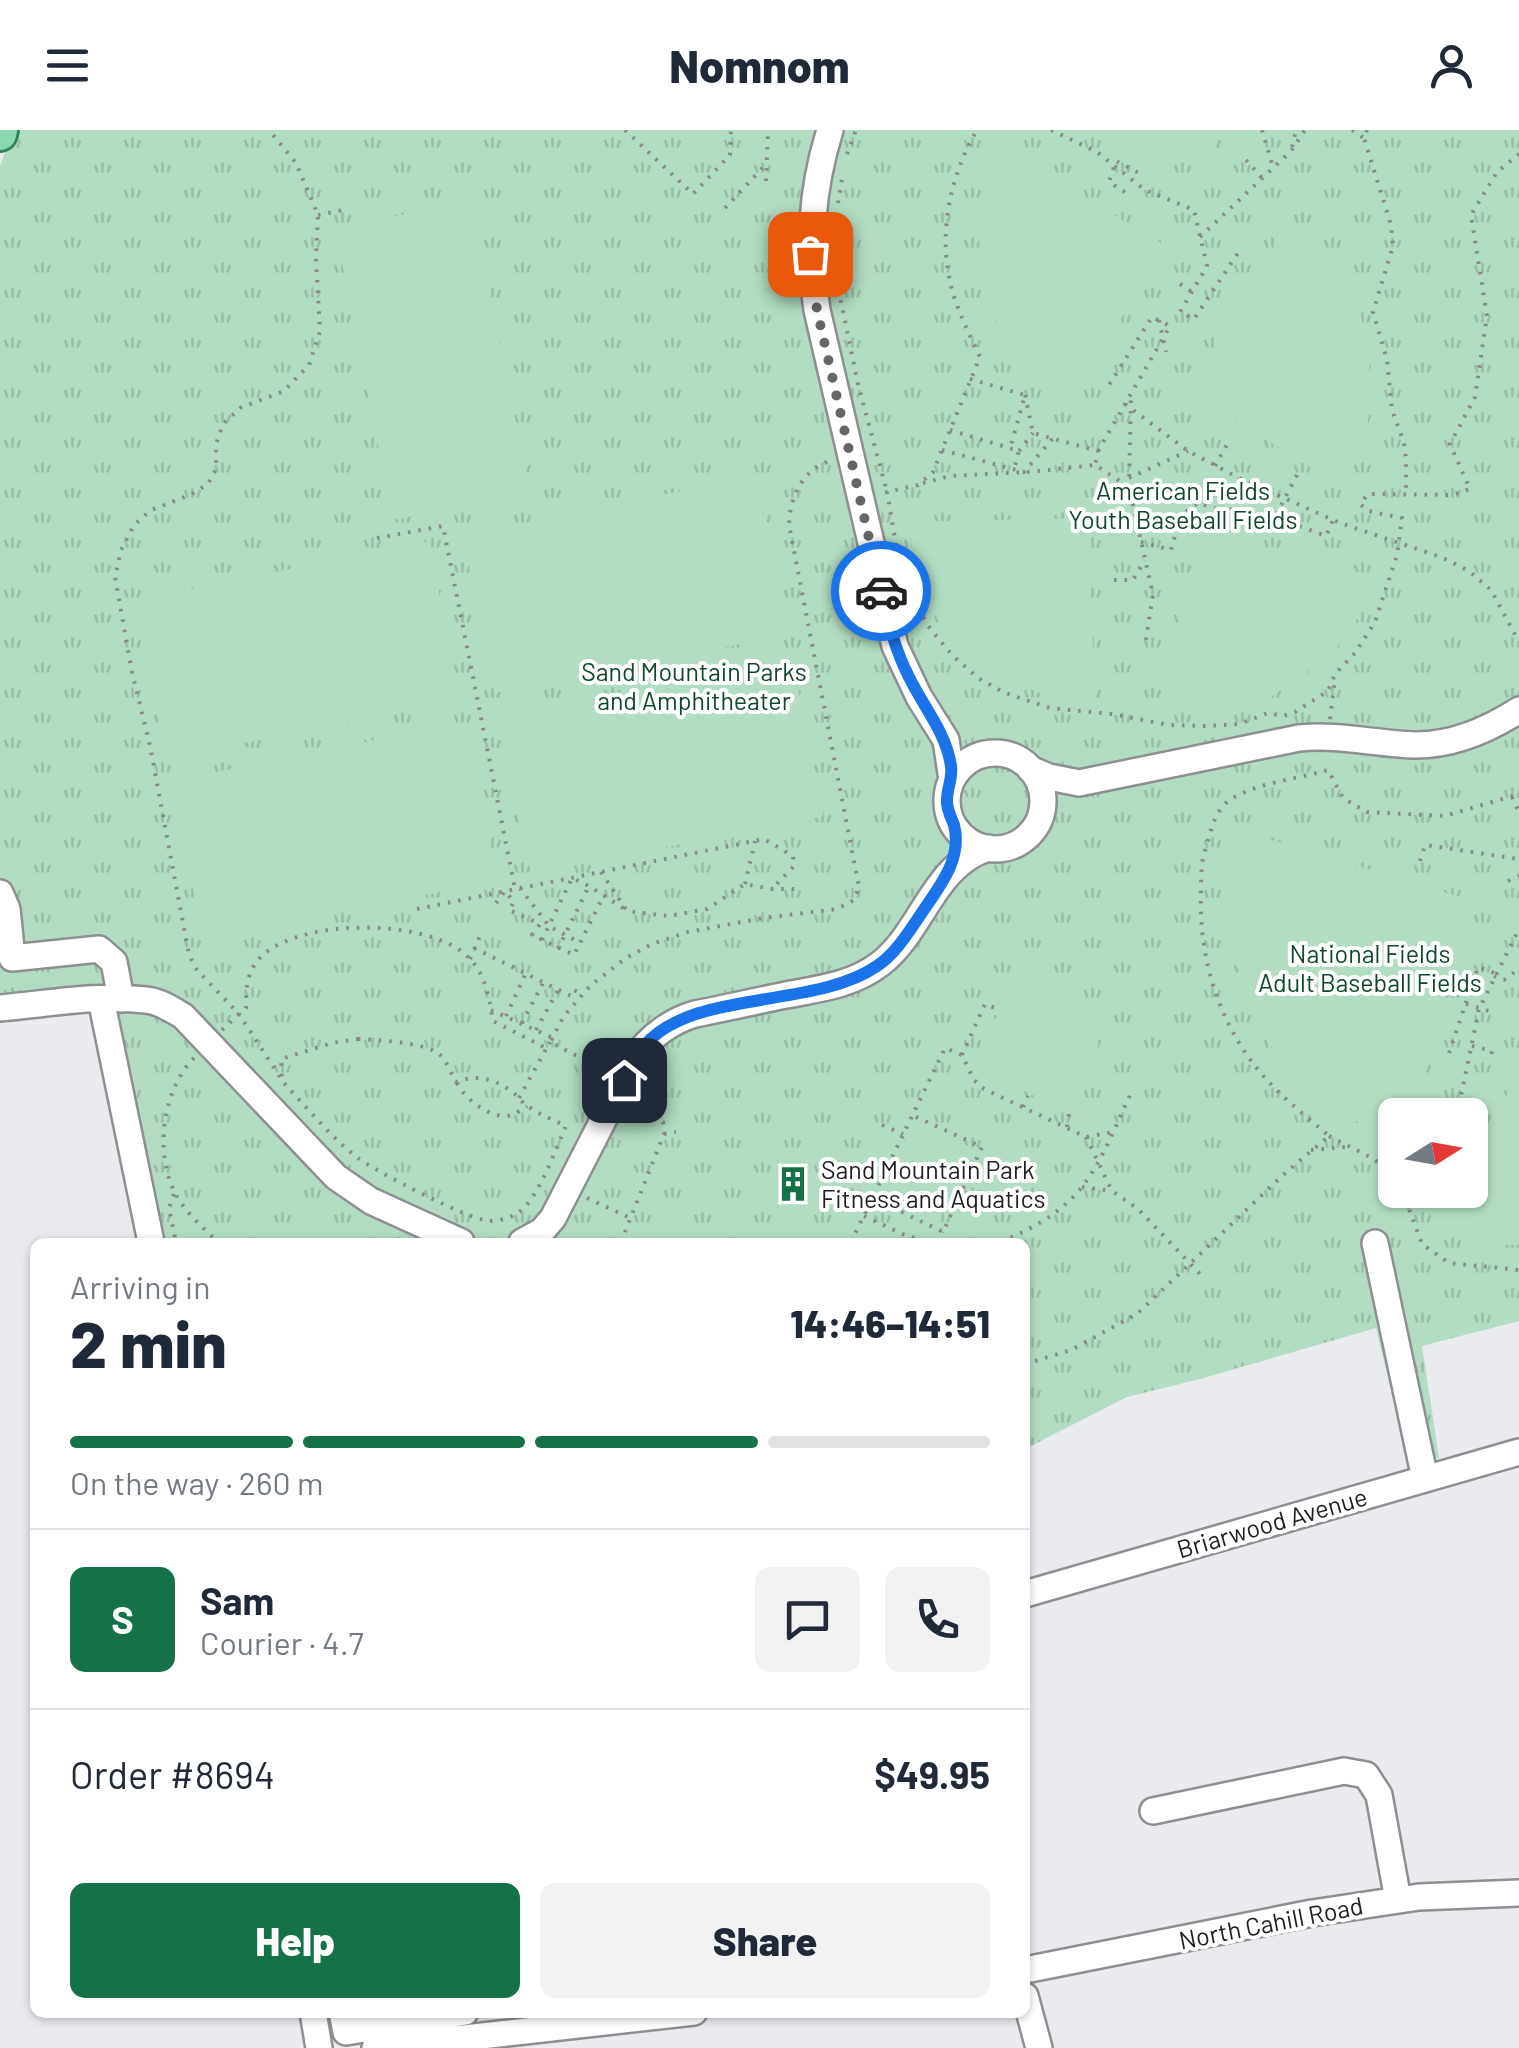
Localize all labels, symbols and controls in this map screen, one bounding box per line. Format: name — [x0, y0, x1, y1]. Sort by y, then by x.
icon: menu — [40, 38, 95, 93]
text: Nomnom — [669, 38, 850, 92]
icon: person — [1424, 38, 1479, 93]
pin — [768, 212, 853, 297]
icon: bag — [783, 227, 838, 282]
park label: American Fields Youth Baseball Fields — [1068, 475, 1298, 534]
courier — [831, 541, 931, 641]
icon: car — [854, 564, 909, 619]
park label: Sand Mountain Parks and Amphitheater — [581, 656, 807, 715]
park label: National Fields Adult Baseball Fields — [1258, 938, 1482, 997]
pin — [582, 1038, 667, 1123]
icon: home — [597, 1053, 652, 1108]
north arrow — [1378, 1098, 1488, 1208]
map controls — [1378, 1098, 1488, 1208]
place label: Sand Mountain Park Fitness and Aquatics — [821, 1154, 1046, 1213]
building icon: Sand Mountain Park Fitness and Aquatics — [774, 1165, 812, 1203]
text: Arriving in — [70, 1267, 210, 1305]
text: 14:46–14:51 — [790, 1300, 990, 1346]
text: 2 min — [70, 1303, 227, 1381]
text: On the way · 260 m — [70, 1463, 323, 1501]
street label: Briarwood Avenue — [1173, 1481, 1370, 1564]
button: chat — [755, 1567, 860, 1672]
button: phone — [885, 1567, 990, 1672]
text: Sam — [200, 1577, 274, 1623]
text: S — [111, 1596, 134, 1642]
text: Courier · 4.7 — [200, 1623, 364, 1661]
text: Order #8694 — [70, 1751, 275, 1797]
text: $49.95 — [874, 1751, 990, 1797]
button: Help — [70, 1883, 520, 1998]
button: Share — [540, 1883, 990, 1998]
street label: North Cahill Road — [1176, 1889, 1365, 1955]

